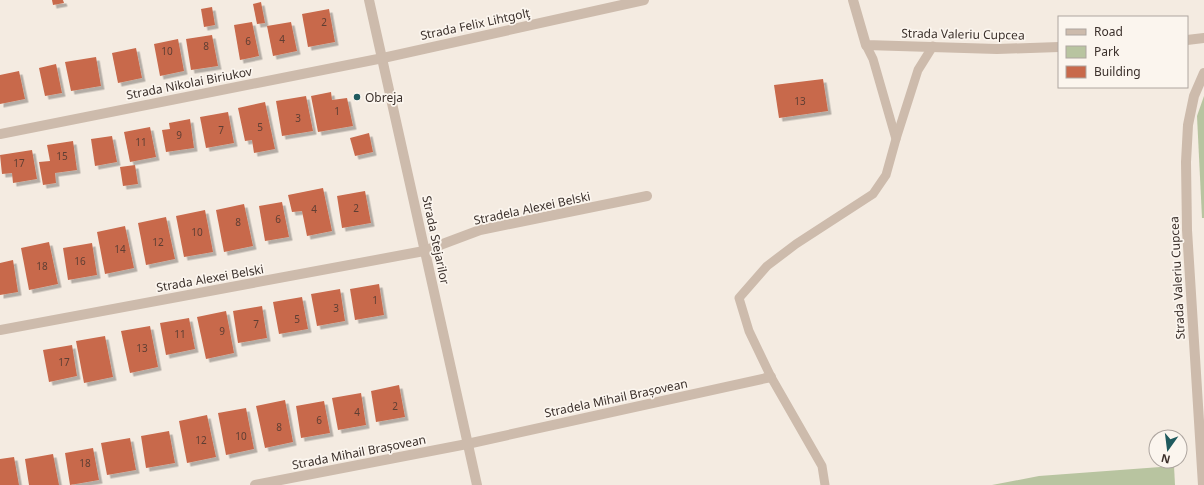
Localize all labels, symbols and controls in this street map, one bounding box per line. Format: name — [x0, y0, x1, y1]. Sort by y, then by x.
street label: Strada Felix Lihtgolţ — [419, 4, 532, 44]
house number: 2 — [321, 15, 327, 29]
legend — [1058, 16, 1188, 88]
text: Road — [1094, 23, 1123, 40]
street label: Strada Valeriu Cupcea — [901, 24, 1025, 44]
house number: 4 — [279, 32, 285, 46]
house number: 6 — [245, 34, 251, 48]
house number: 8 — [203, 39, 209, 53]
text: Park — [1094, 43, 1120, 60]
house number: 10 — [161, 44, 173, 58]
street label: Strada Nikolai Biriukov — [125, 62, 254, 104]
text: Building — [1094, 63, 1141, 80]
place label: Obreja — [365, 89, 403, 106]
marker: Obreja — [352, 92, 362, 102]
house number: 13 — [794, 94, 806, 108]
house number: 1 — [334, 104, 340, 118]
house number: 3 — [295, 111, 301, 125]
house number: 5 — [257, 120, 263, 134]
house number: 7 — [218, 123, 224, 137]
house number: 9 — [176, 128, 182, 142]
house number: 11 — [135, 135, 147, 149]
house number: 15 — [56, 149, 68, 163]
house number: 17 — [13, 156, 25, 170]
street label: Stradela Alexei Belski — [472, 187, 592, 229]
street label: Strada Stejarilor — [418, 194, 454, 286]
house number: 2 — [353, 201, 359, 215]
house number: 4 — [311, 202, 317, 216]
house number: 6 — [275, 212, 281, 226]
house number: 8 — [235, 215, 241, 229]
street label: Strada Valeriu Cupcea — [1165, 216, 1189, 340]
house number: 10 — [191, 225, 203, 239]
house number: 12 — [152, 235, 164, 249]
house number: 14 — [114, 242, 126, 256]
house number: 16 — [74, 254, 86, 268]
house number: 18 — [36, 259, 48, 273]
street label: Strada Alexei Belski — [155, 260, 265, 296]
house number: 1 — [372, 293, 378, 307]
house number: 3 — [333, 301, 339, 315]
house number: 5 — [294, 312, 300, 326]
house number: 7 — [253, 317, 259, 331]
house number: 9 — [219, 324, 225, 338]
house number: 11 — [174, 327, 186, 341]
house number: 13 — [136, 341, 148, 355]
house number: 17 — [58, 355, 70, 369]
street label: Stradela Mihail Brașovean — [543, 375, 689, 421]
house number: 2 — [392, 399, 398, 413]
house number: 4 — [354, 405, 360, 419]
house number: 6 — [316, 413, 322, 427]
house number: 8 — [276, 420, 282, 434]
house number: 10 — [235, 429, 247, 443]
north arrow — [1148, 429, 1188, 469]
street label: Strada Mihail Brașovean — [291, 431, 427, 473]
house number: 12 — [195, 433, 207, 447]
text: N — [1159, 451, 1172, 468]
house number: 18 — [79, 456, 91, 470]

